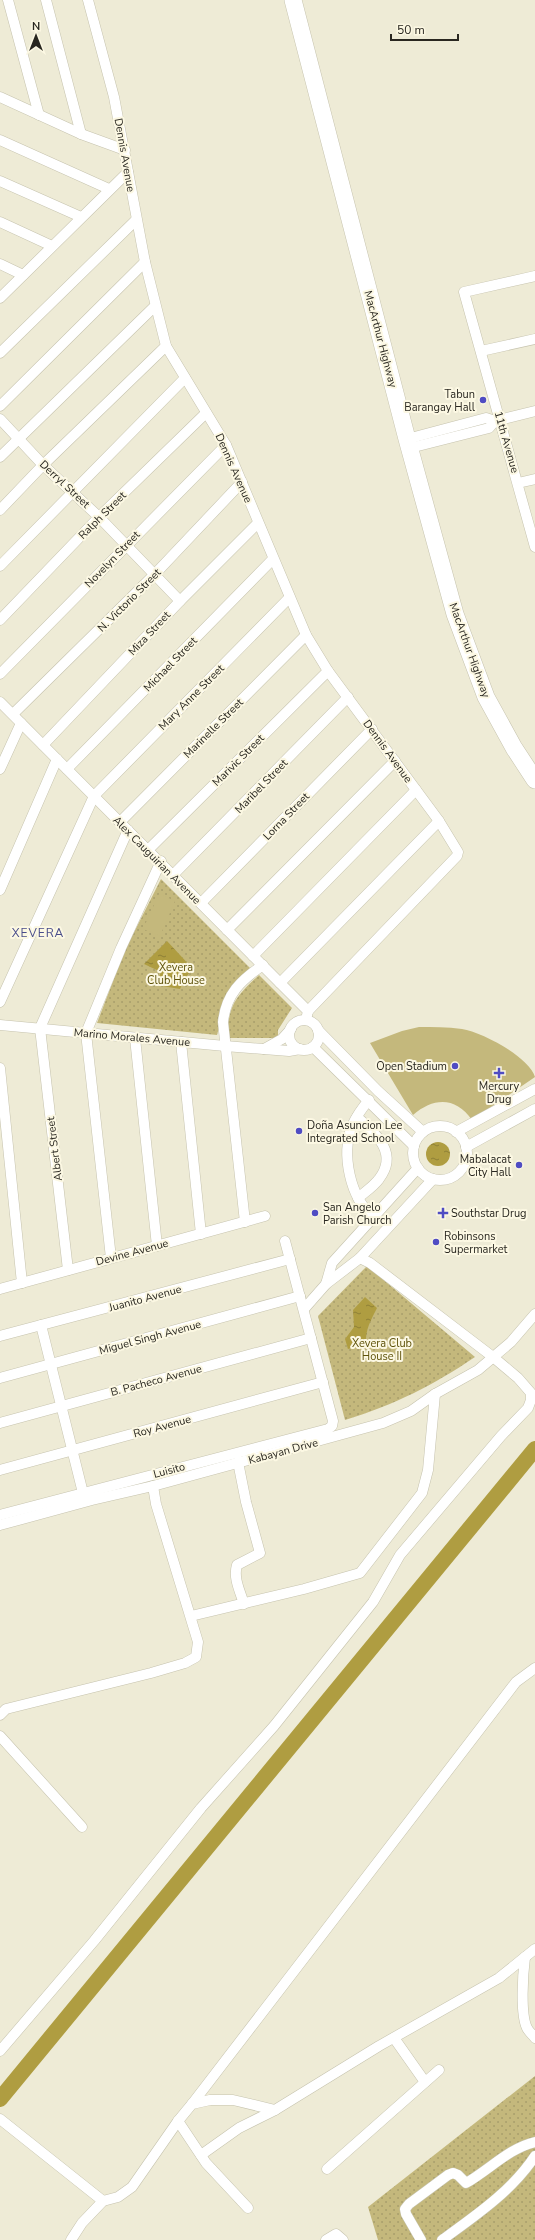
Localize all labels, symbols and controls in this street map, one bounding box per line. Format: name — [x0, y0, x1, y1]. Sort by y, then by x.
north arrow — [16, 16, 56, 56]
scale bar — [391, 16, 458, 42]
text: N — [32, 19, 40, 34]
text: 50 m — [397, 22, 425, 38]
street label: Dennis Avenue — [111, 117, 138, 193]
street label: MacArthur Highway — [360, 289, 401, 390]
place label: Tabun Barangay Hall — [404, 387, 476, 415]
marker: Tabun Barangay Hall — [478, 395, 488, 405]
street label: 11th Avenue — [491, 410, 523, 475]
street label: Dennis Avenue — [212, 431, 256, 505]
street label: Derryl Street — [36, 457, 93, 512]
street label: Ralph Street — [75, 488, 130, 543]
street label: Novelyn Street — [81, 528, 143, 591]
street label: N. Victorio Street — [94, 565, 164, 635]
street label: MacArthur Highway — [445, 601, 494, 700]
street label: Miza Street — [125, 608, 174, 659]
street label: Michael Street — [140, 633, 201, 695]
street label: Mary Anne Street — [155, 661, 228, 733]
street label: Marinelle Street — [180, 695, 247, 762]
street label: Dennis Avenue — [360, 717, 416, 786]
street label: Marivic Street — [209, 731, 268, 790]
street label: Maribel Street — [232, 756, 291, 817]
street label: Lorna Street — [260, 789, 313, 843]
street label: Alex Cauguirian Avenue — [109, 813, 204, 908]
district label: XEVERA — [12, 925, 64, 941]
park label: Xevera Club House — [147, 960, 205, 988]
street label: Marino Morales Avenue — [73, 1025, 191, 1050]
place label: Open Stadium — [376, 1059, 447, 1074]
marker: Open Stadium — [450, 1061, 460, 1071]
marker: Mercury Drug — [494, 1068, 504, 1078]
place label: Mercury Drug — [479, 1079, 520, 1107]
street label: Albert Street — [43, 1116, 66, 1182]
place label: Doña Asuncion Lee Integrated School — [307, 1118, 402, 1146]
marker: Doña Asuncion Lee Integrated School — [294, 1126, 304, 1136]
place label: Mabalacat City Hall — [460, 1152, 512, 1180]
marker: Mabalacat City Hall — [514, 1160, 524, 1170]
place label: San Angelo Parish Church — [323, 1200, 391, 1228]
place label: Southstar Drug — [451, 1206, 527, 1221]
marker: San Angelo Parish Church — [310, 1208, 320, 1218]
marker: Southstar Drug — [438, 1208, 448, 1218]
place label: Robinsons Supermarket — [444, 1229, 508, 1257]
street label: Devine Avenue — [94, 1236, 170, 1269]
marker: Robinsons Supermarket — [431, 1237, 441, 1247]
street label: Juanito Avenue — [106, 1282, 183, 1316]
street label: Miguel Singh Avenue — [97, 1317, 203, 1358]
park label: Xevera Club House II — [352, 1336, 412, 1364]
street label: B. Pacheco Avenue — [109, 1361, 203, 1400]
street label: Roy Avenue — [132, 1412, 193, 1441]
street label: Kabayan Drive — [247, 1435, 320, 1468]
street label: Luisito — [152, 1459, 187, 1482]

